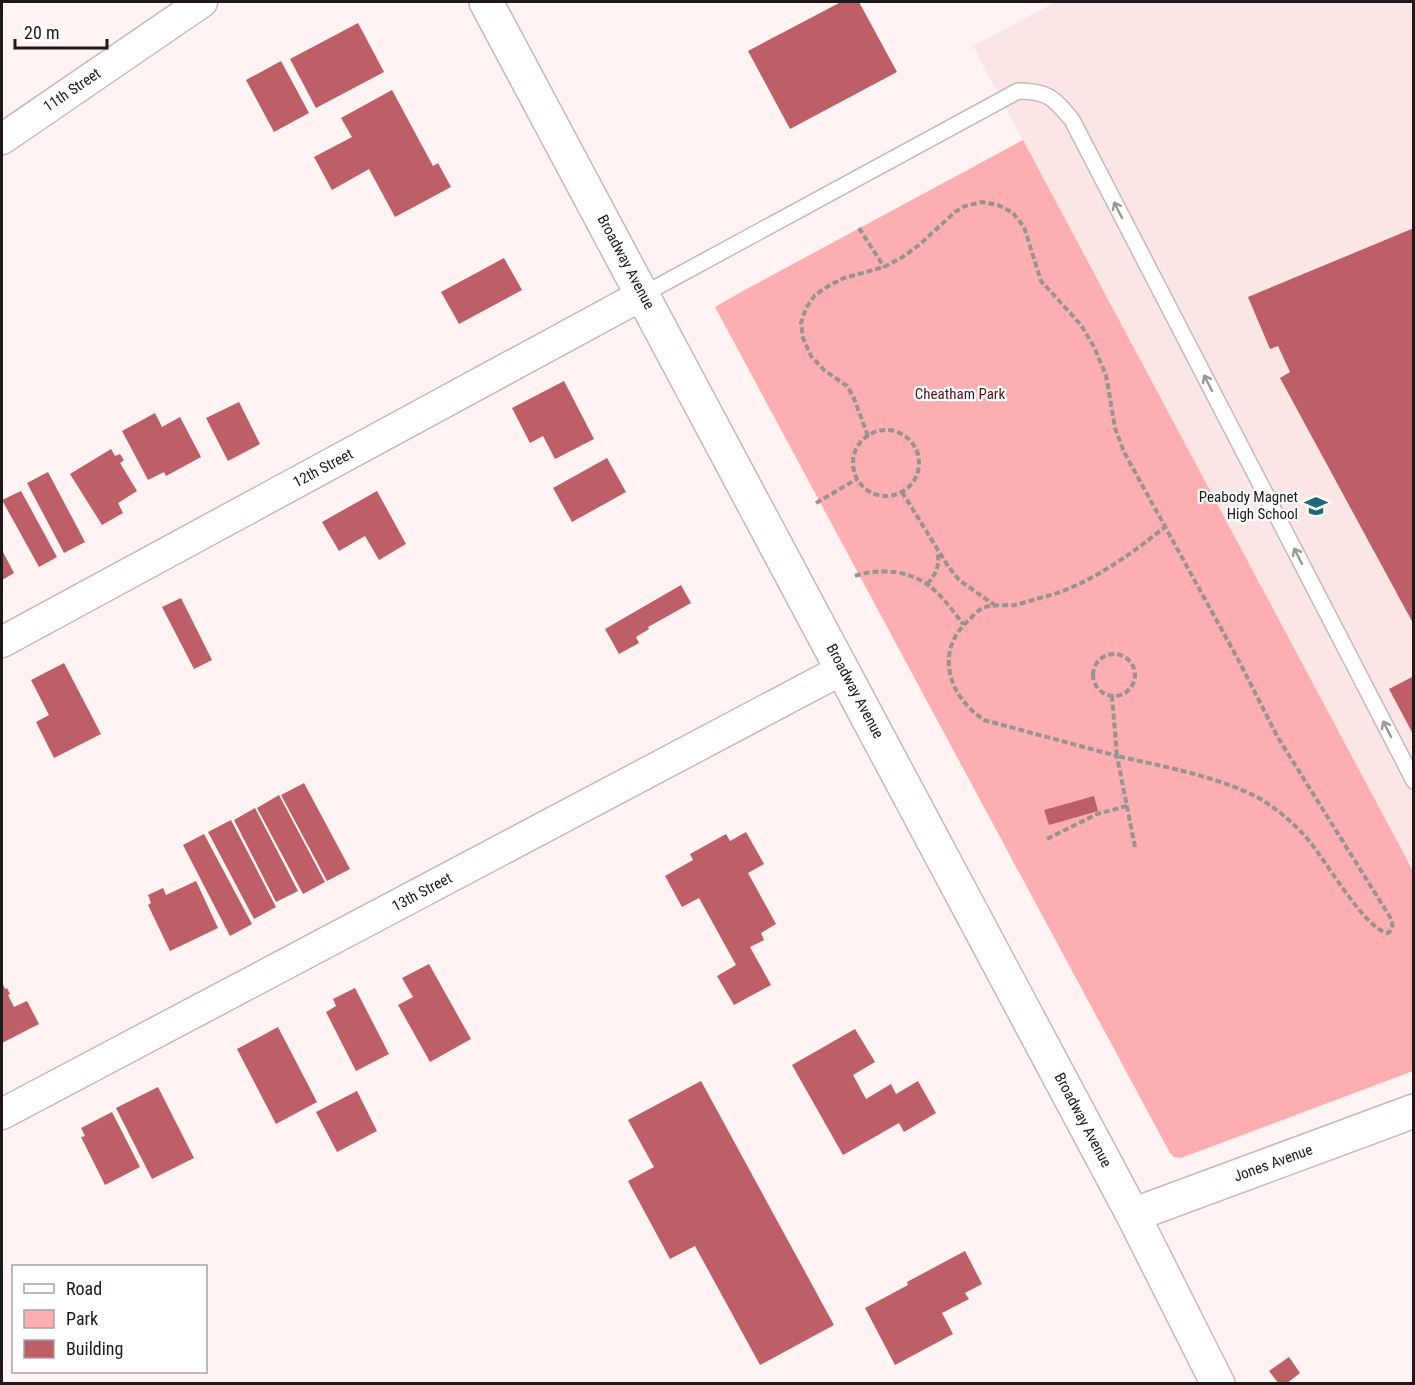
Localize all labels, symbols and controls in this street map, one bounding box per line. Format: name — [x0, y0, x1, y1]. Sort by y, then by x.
scale bar — [15, 12, 106, 50]
text: 20 m — [24, 22, 59, 43]
street label: 11th Street — [40, 64, 104, 116]
one-way arrow — [1112, 201, 1124, 219]
street label: Broadway Avenue — [594, 212, 658, 312]
one-way arrow — [1202, 374, 1213, 392]
park label: Cheatham Park — [915, 385, 1005, 403]
street label: 12th Street — [290, 445, 356, 491]
place label: Peabody Magnet High School — [1199, 488, 1298, 523]
school or university icon: Peabody Magnet High School — [1303, 493, 1329, 519]
one-way arrow — [1291, 547, 1303, 565]
street label: Broadway Avenue — [823, 641, 887, 741]
one-way arrow — [1381, 721, 1392, 739]
street label: 13th Street — [389, 869, 455, 915]
street label: Broadway Avenue — [1051, 1070, 1115, 1170]
street label: Jones Avenue — [1231, 1140, 1315, 1186]
legend — [12, 1265, 207, 1373]
text: Road — [66, 1278, 102, 1299]
text: Park — [66, 1308, 98, 1329]
text: Building — [66, 1338, 123, 1359]

